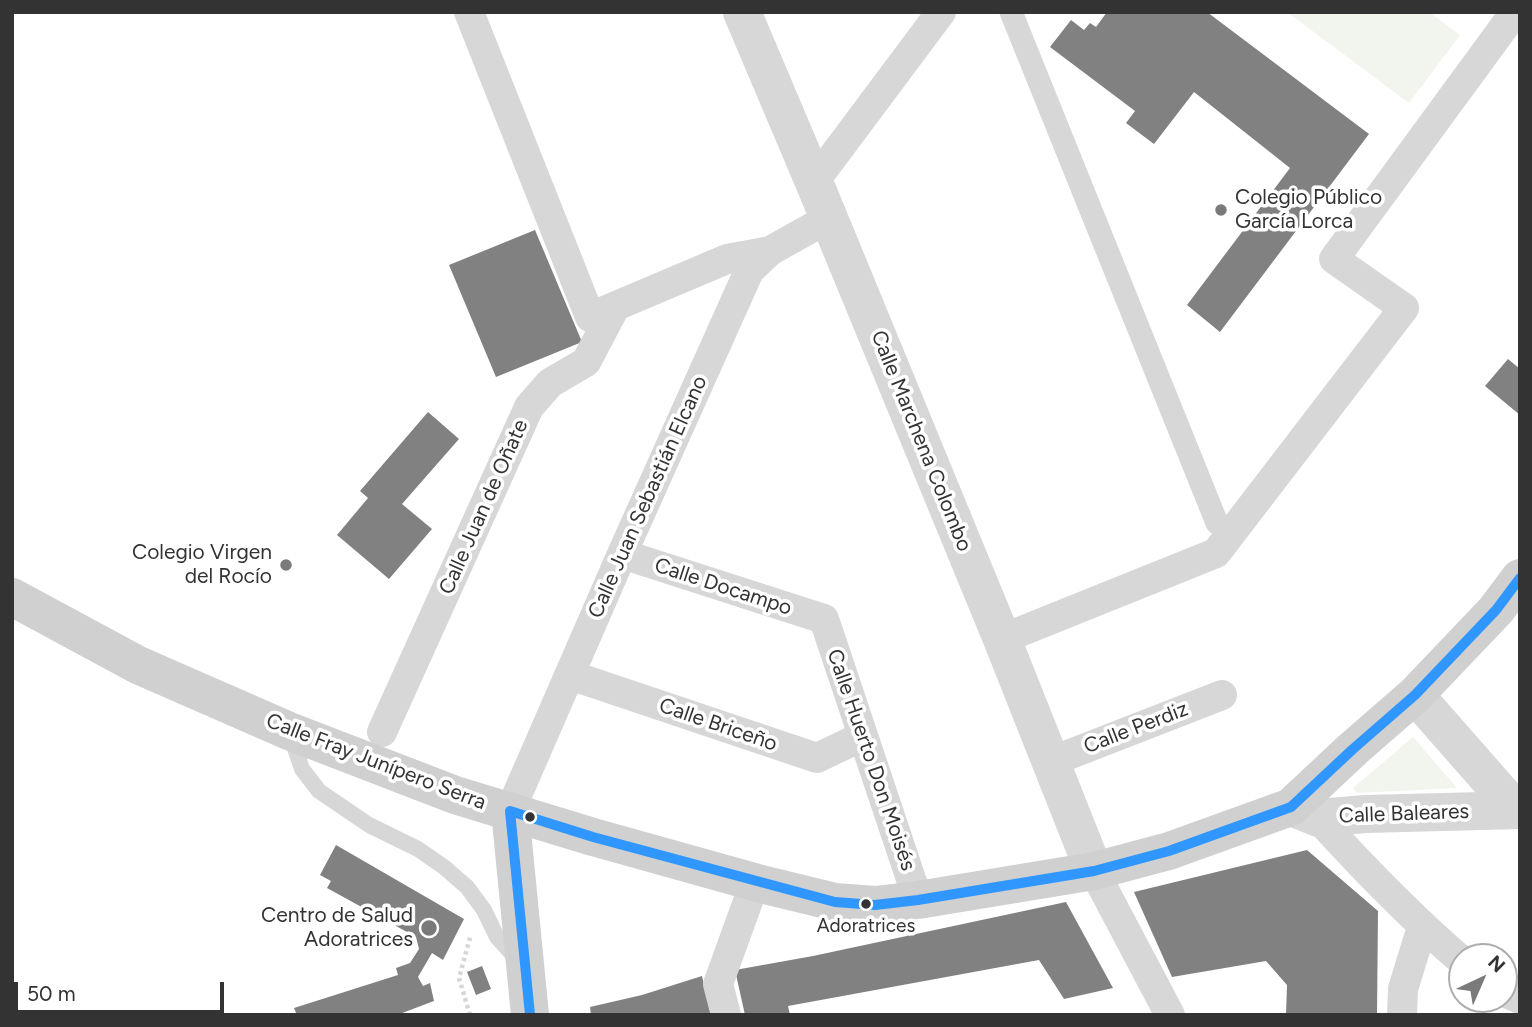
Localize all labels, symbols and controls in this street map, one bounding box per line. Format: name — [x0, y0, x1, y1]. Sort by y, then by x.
place label: Colegio Público García Lorca — [1235, 185, 1382, 235]
marker: Colegio Público García Lorca — [1213, 202, 1229, 218]
street label: Calle Marchena Colombo — [865, 327, 977, 555]
street label: Calle Juan Sebastián Elcano — [583, 372, 713, 622]
street label: Calle Juan de Oñate — [434, 416, 534, 598]
place label: Colegio Virgen del Rocío — [132, 540, 272, 590]
street label: Calle Docampo — [651, 553, 795, 621]
marker: Colegio Virgen del Rocío — [278, 557, 294, 573]
street label: Calle Huerto Don Moisés — [821, 646, 921, 874]
street label: Calle Briceño — [656, 693, 780, 757]
street label: Calle Perdiz — [1080, 697, 1192, 759]
street label: Calle Fray Junípero Serra — [262, 708, 490, 816]
street label: Calle Baleares — [1338, 799, 1470, 829]
unlabelled marker — [523, 810, 537, 824]
marker: Adoratrices — [859, 897, 873, 911]
place label: Centro de Salud Adoratrices — [261, 903, 413, 953]
place label: Adoratrices — [817, 915, 915, 937]
marker: Centro de Salud Adoratrices — [419, 918, 439, 938]
north arrow — [1448, 943, 1518, 1013]
text: N — [1483, 951, 1510, 977]
scale bar — [18, 968, 228, 1012]
text: 50 m — [27, 981, 76, 1006]

